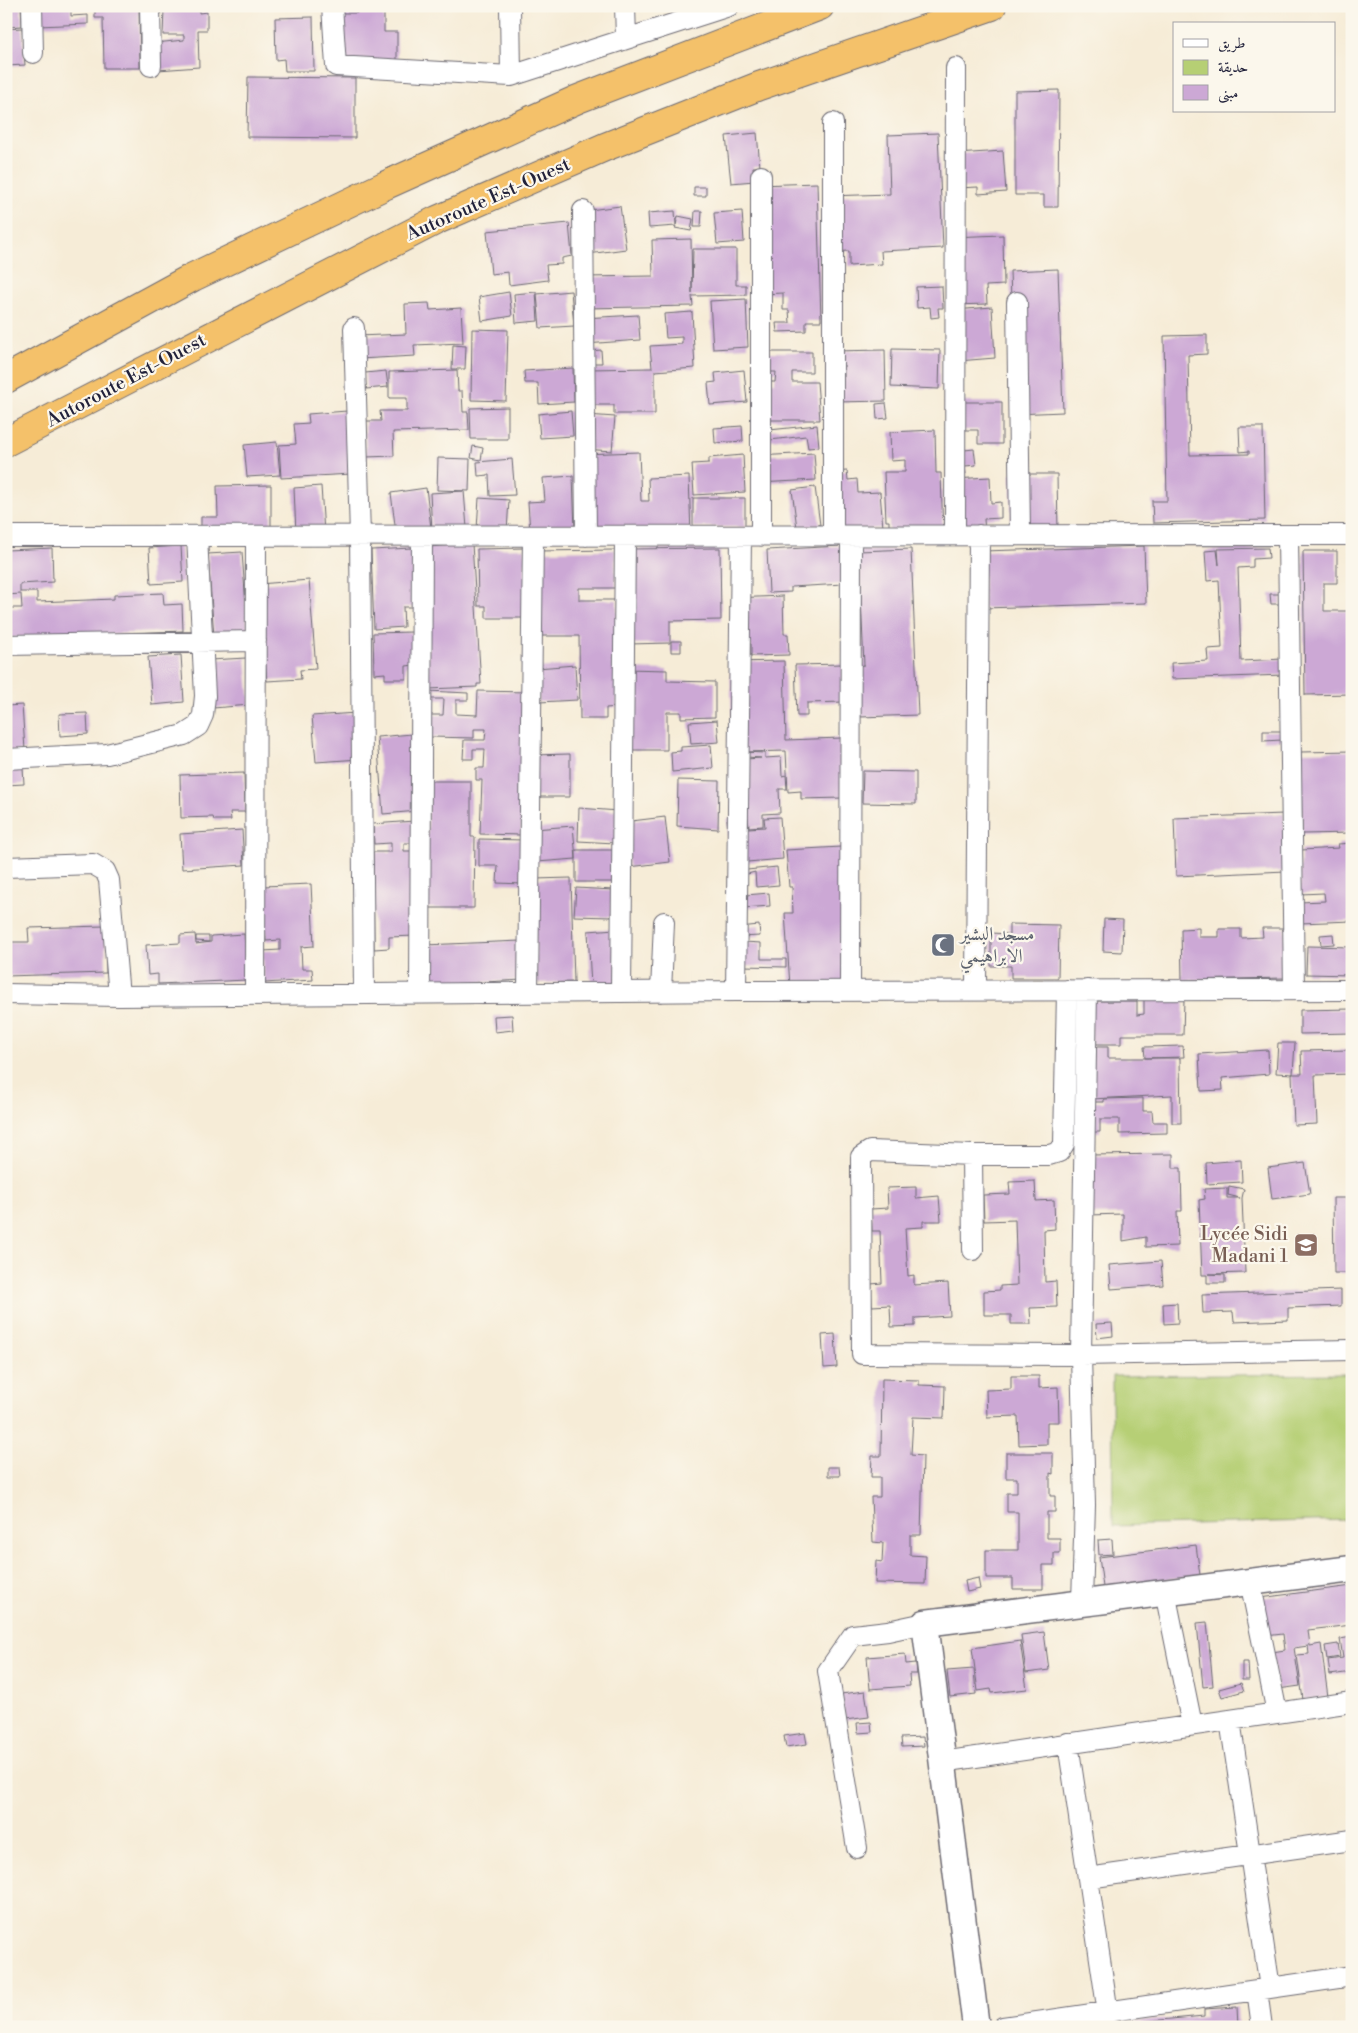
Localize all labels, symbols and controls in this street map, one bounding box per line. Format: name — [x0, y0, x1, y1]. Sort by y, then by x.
legend — [1173, 22, 1336, 112]
text: طريق — [1218, 34, 1245, 53]
text: حديقة — [1218, 58, 1248, 77]
text: مبنى — [1218, 84, 1238, 104]
street label: Autoroute Est-Ouest — [401, 152, 574, 246]
street label: Autoroute Est-Ouest — [41, 328, 210, 433]
place label: مسجد البشير الابراهيمي — [958, 922, 1035, 974]
mosque icon: مسجد البشير الابراهيمي — [930, 932, 956, 958]
place label: Lycée Sidi Madani 1 — [1200, 1222, 1288, 1268]
school or university icon: Lycée Sidi Madani 1 — [1293, 1232, 1319, 1258]

